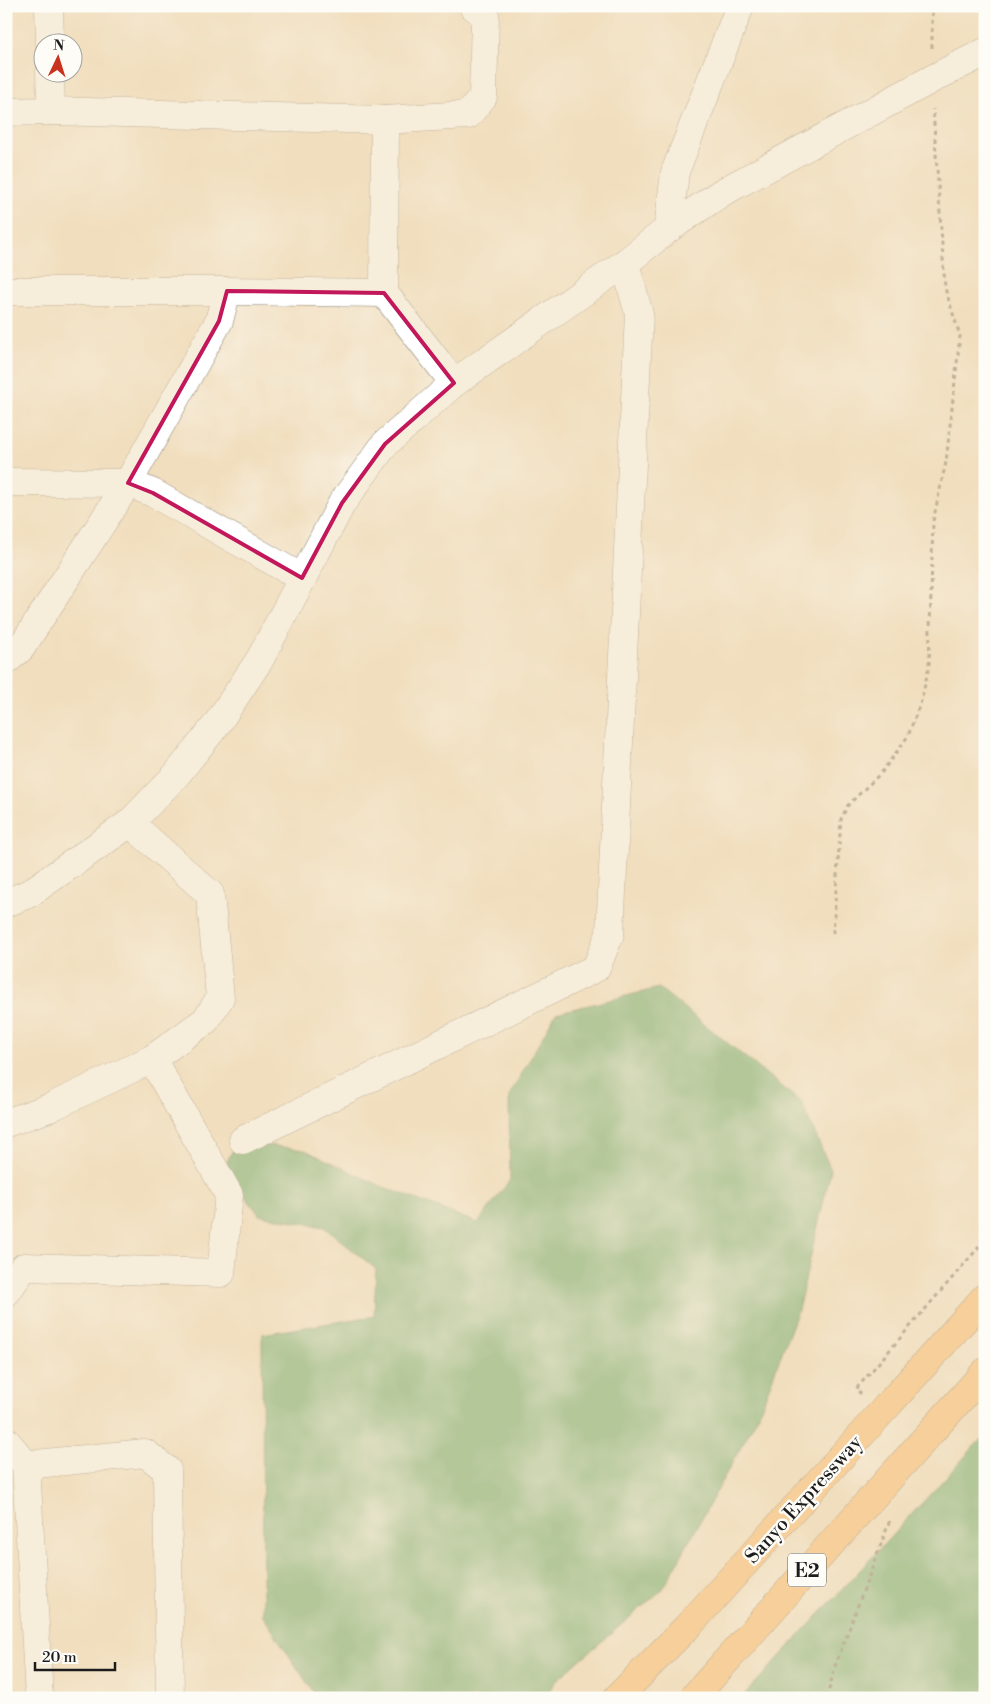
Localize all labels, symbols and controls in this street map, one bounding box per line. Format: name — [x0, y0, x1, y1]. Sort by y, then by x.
north arrow — [32, 32, 82, 82]
text: N — [53, 37, 65, 55]
street label: Sanyo Expressway — [740, 1431, 868, 1569]
road number: E2 — [788, 1554, 826, 1586]
scale bar — [35, 1639, 115, 1671]
text: 20 m — [42, 1648, 77, 1667]

